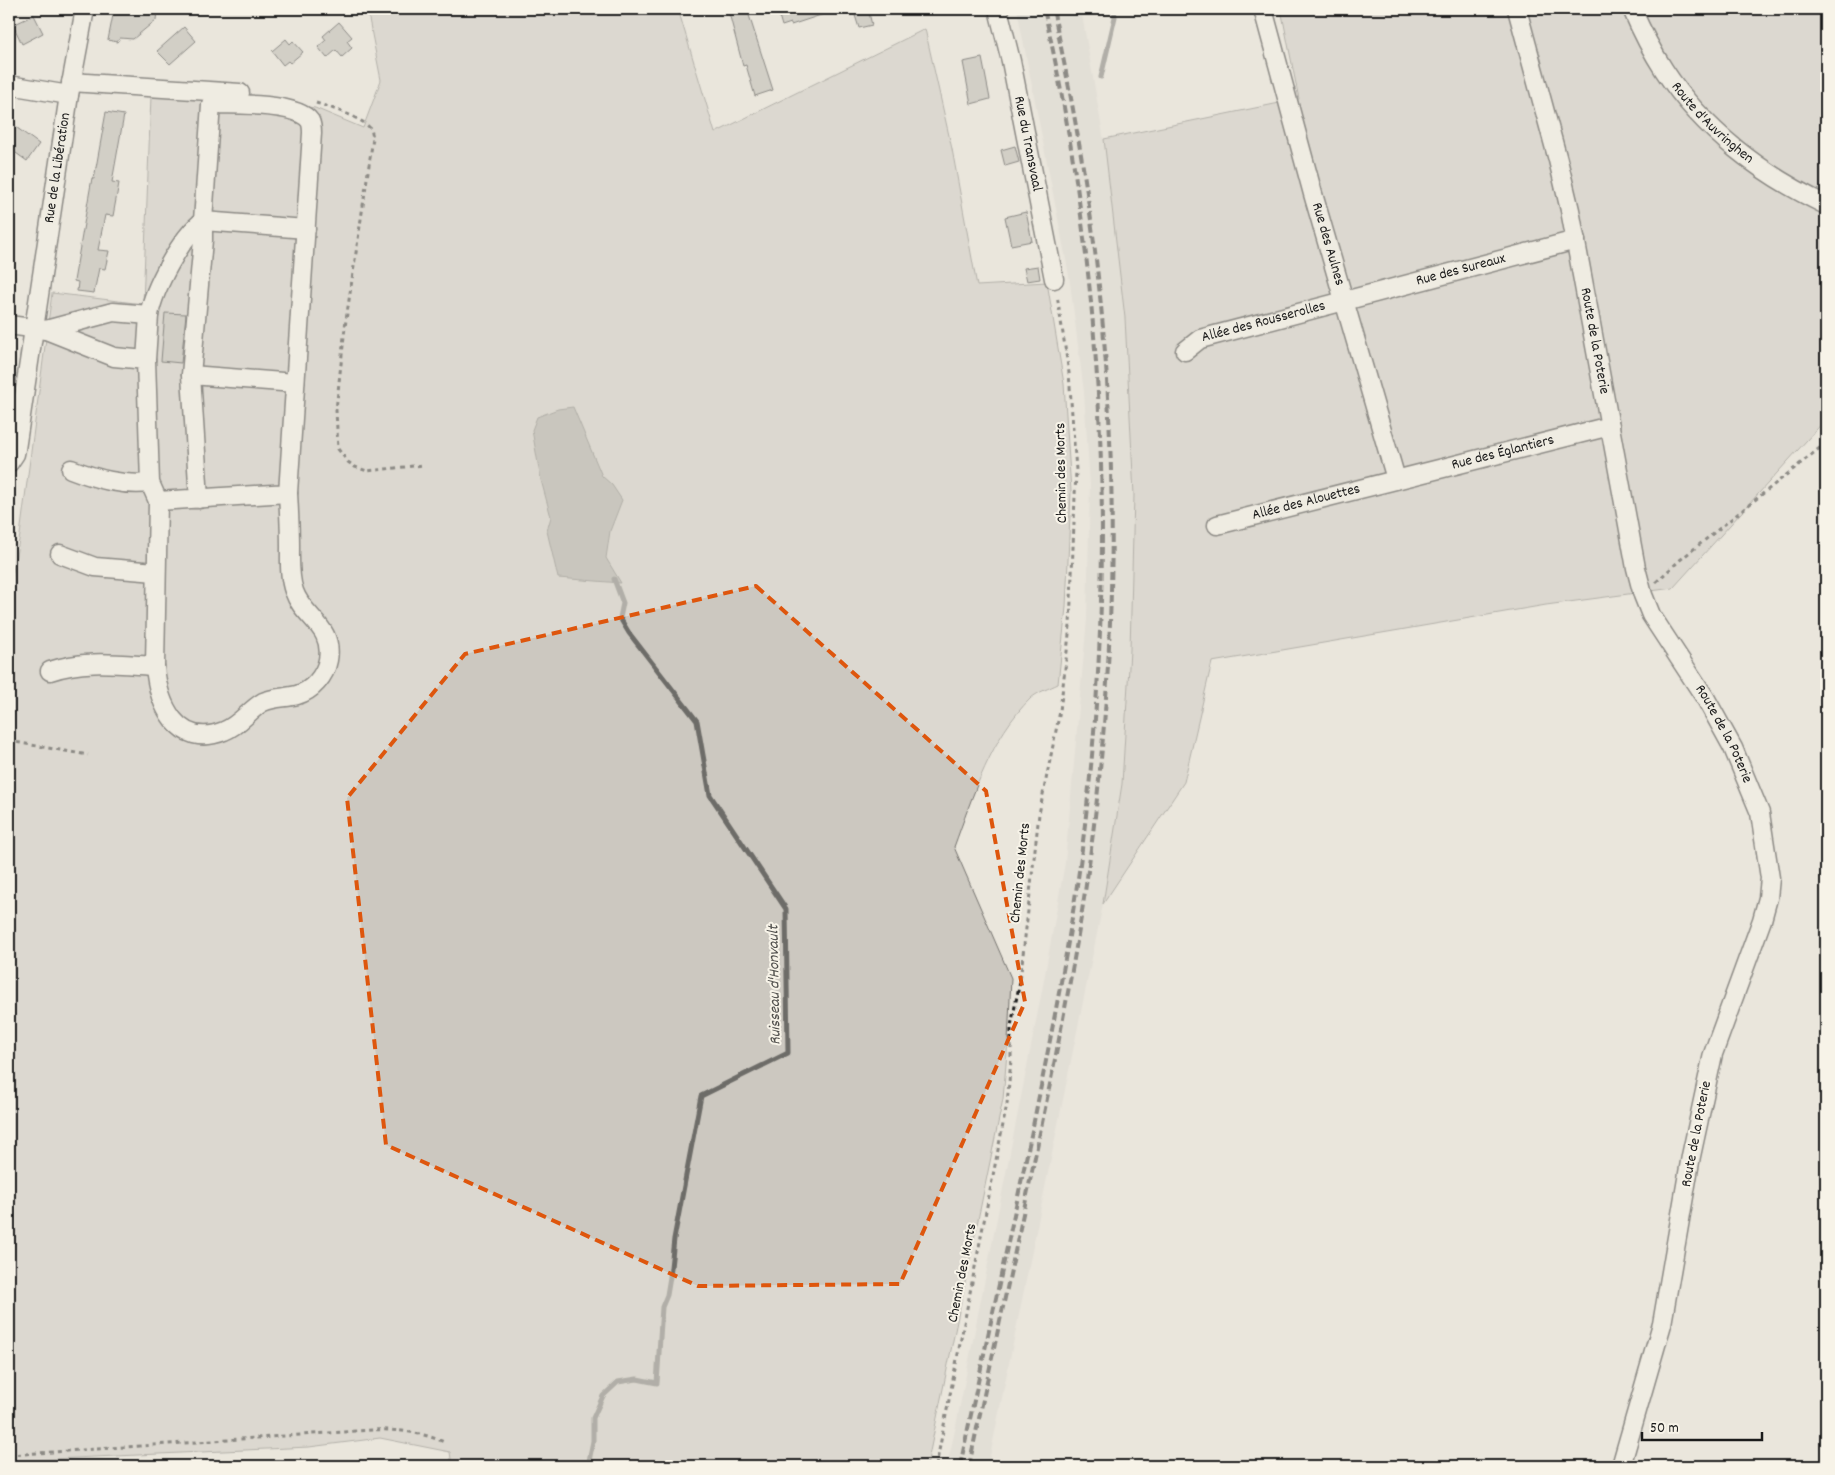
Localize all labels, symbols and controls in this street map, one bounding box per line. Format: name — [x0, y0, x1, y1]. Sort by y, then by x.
street label: Route d'Auvringhen — [1665, 78, 1758, 170]
street label: Rue du Transvaal — [1007, 94, 1048, 194]
street label: Rue de la Libération — [39, 111, 77, 225]
street label: Rue des Aulnes — [1305, 200, 1350, 288]
street label: Rue des Sureaux — [1414, 248, 1508, 293]
street label: Route de la Poterie — [1574, 286, 1615, 396]
street label: Allée des Rousserolles — [1199, 295, 1328, 349]
street label: Chemin des Morts — [1050, 423, 1074, 523]
street label: Rue des Églantiers — [1449, 429, 1557, 476]
street label: Allée des Alouettes — [1250, 478, 1363, 527]
street label: Route de la Poterie — [1689, 681, 1758, 787]
street label: Chemin des Morts — [1005, 822, 1037, 924]
water label: Ruisseau d'Honvault — [762, 923, 788, 1045]
street label: Route de la Poterie — [1676, 1079, 1718, 1189]
street label: Chemin des Morts — [943, 1222, 983, 1324]
scale bar — [1642, 1410, 1762, 1442]
text: 50 m — [1650, 1418, 1679, 1440]

